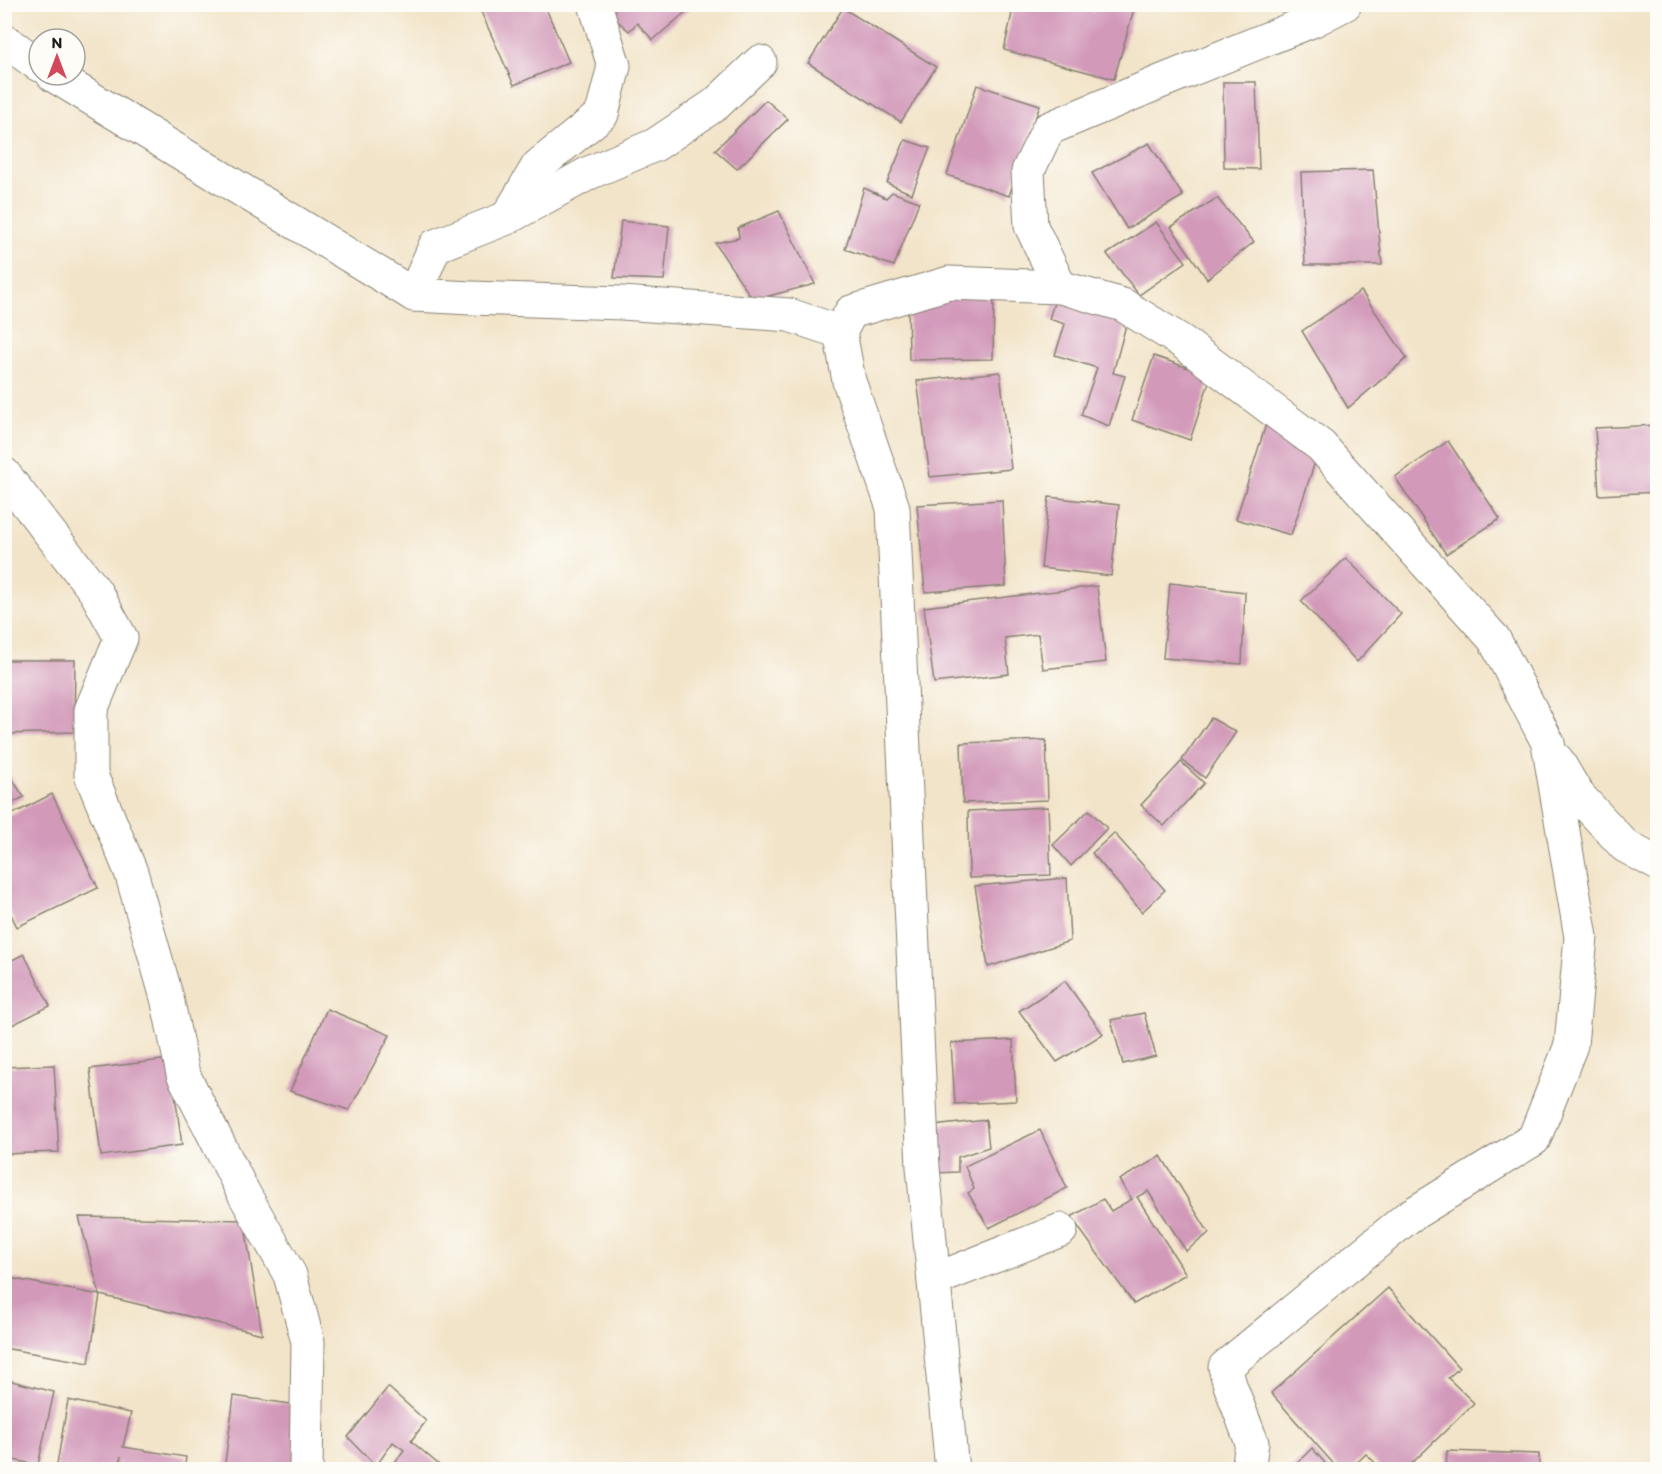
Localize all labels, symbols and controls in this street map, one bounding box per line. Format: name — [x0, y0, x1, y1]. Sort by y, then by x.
north arrow — [27, 27, 87, 87]
text: N — [52, 33, 62, 52]

